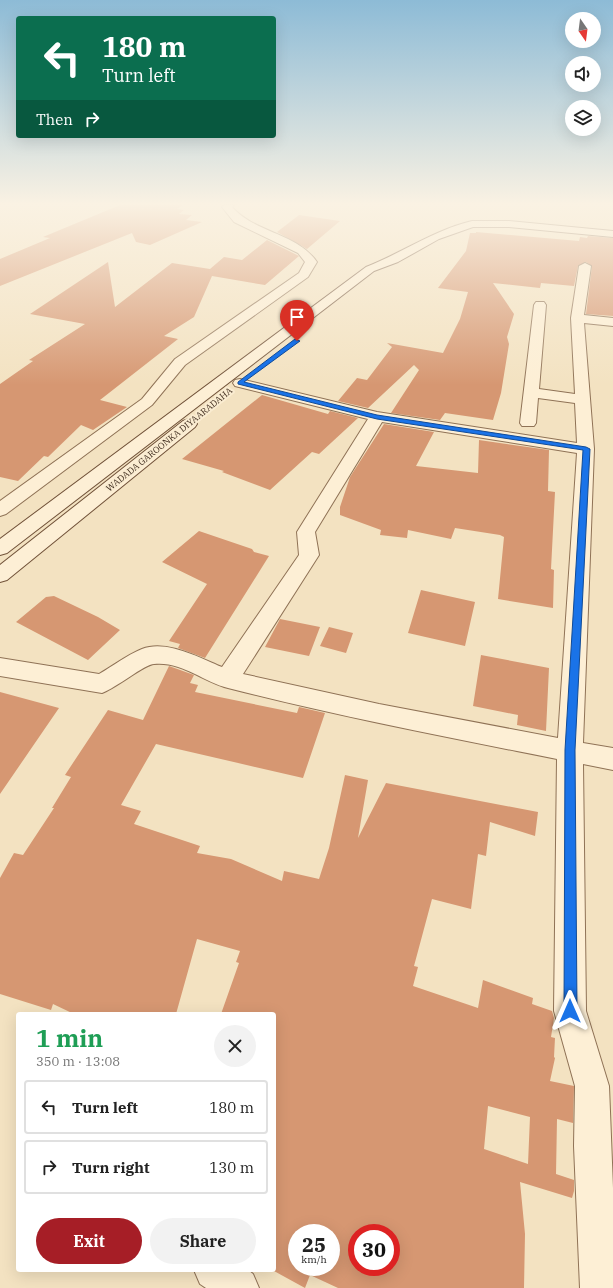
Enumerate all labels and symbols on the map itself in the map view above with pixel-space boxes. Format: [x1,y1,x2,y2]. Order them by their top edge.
north arrow [565,12,601,48]
pin [280,300,314,341]
street label: WADADA GAROONKA DIYAARADAHA [104,384,235,493]
position arrow [549,990,591,1032]
speed limit sign: 30 [348,1224,400,1276]

